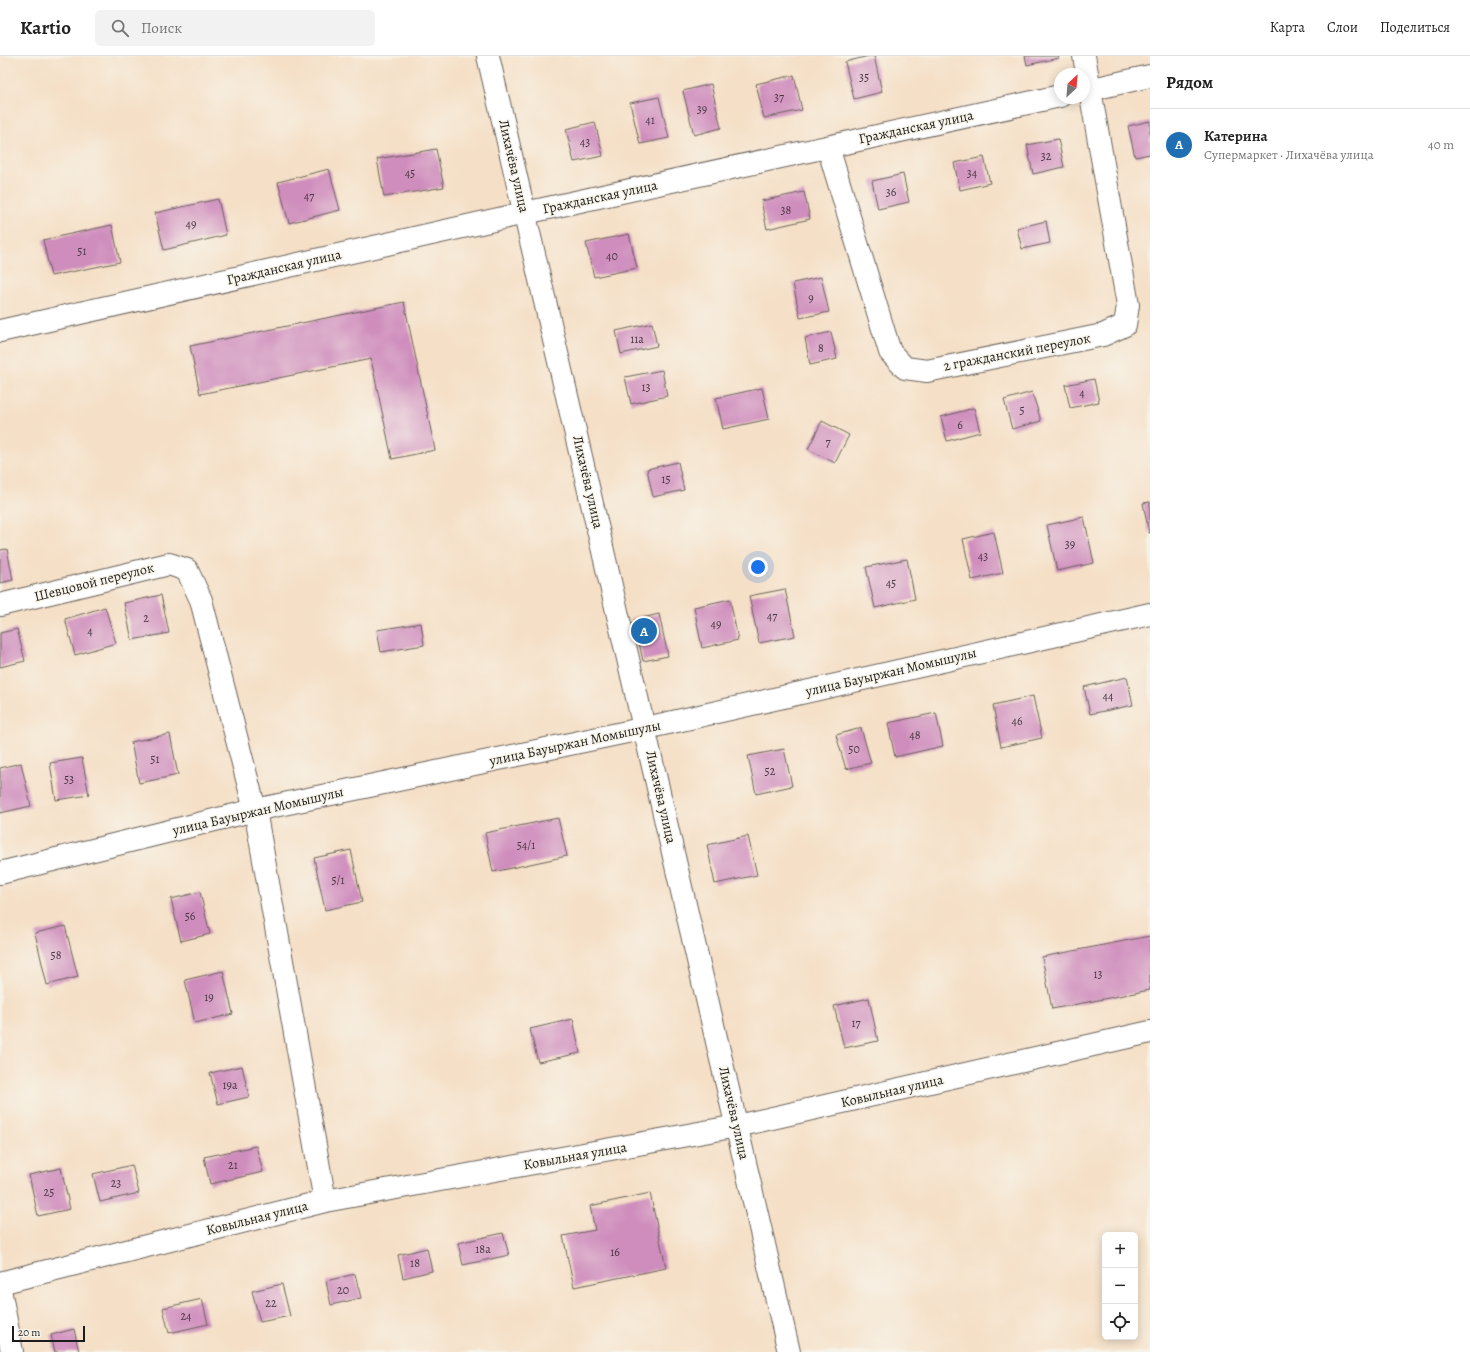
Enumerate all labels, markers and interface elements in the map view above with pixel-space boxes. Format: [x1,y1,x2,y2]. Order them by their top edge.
search box [95,10,375,46]
text: Kartio [20,15,71,41]
icon: search [109,17,131,39]
text: Поиск [141,18,182,38]
text: Карта [1270,18,1305,37]
text: Слои [1327,18,1358,37]
text: Поделиться [1380,18,1450,37]
north arrow [1054,68,1090,104]
house number: 35 [859,69,869,85]
text: Рядом [1166,71,1213,94]
house number: 37 [774,89,785,105]
house number: 39 [697,101,707,117]
street label: Гражданская улица [857,105,976,148]
house number: 41 [645,112,655,128]
street label: Лихачёва улица [494,118,534,215]
text: Катерина [1204,126,1268,146]
house number: 43 [580,134,590,150]
text: A [1175,136,1183,153]
text: 40 m [1428,136,1454,153]
text: Супермаркет · Лихачёва улица [1204,146,1374,163]
house number: 32 [1041,148,1052,164]
house number: 45 [405,165,415,181]
house number: 34 [967,165,978,181]
street label: Гражданская улица [541,175,660,218]
house number: 36 [886,184,897,200]
house number: 47 [304,188,315,204]
house number: 38 [781,202,792,218]
house number: 49 [186,216,196,232]
house number: 51 [77,243,87,259]
street label: Гражданская улица [225,244,344,289]
house number: 40 [606,248,618,264]
house number: 9 [808,290,814,306]
street label: 2 гражданский переулок [942,328,1092,376]
house number: 11а [630,331,644,347]
house number: 8 [818,340,824,356]
house number: 13 [641,379,651,395]
house number: 4 [1079,385,1085,401]
house number: 5 [1019,402,1025,418]
house number: 6 [957,417,963,433]
street label: Лихачёва улица [568,434,608,531]
house number: 7 [825,434,831,450]
house number: 15 [661,471,671,487]
house number: 39 [1065,536,1075,552]
house number: 43 [978,548,988,564]
your location [748,557,768,577]
street label: Шевцовой переулок [32,558,156,606]
house number: 45 [886,575,896,591]
house number: 47 [767,608,778,624]
house number: 2 [143,610,149,626]
pin: A [631,616,657,646]
house number: 49 [711,616,721,632]
house number: 4 [87,623,93,639]
street label: улица Бауыржан Момышулы [803,643,978,701]
house number: 44 [1103,688,1114,704]
house number: 46 [1012,713,1023,729]
street label: улица Бауыржан Момышулы [487,716,663,771]
house number: 48 [909,727,921,743]
house number: 50 [848,741,860,757]
street label: Лихачёва улица [641,749,681,846]
house number: 51 [150,751,160,767]
house number: 52 [765,763,776,779]
house number: 53 [64,771,74,787]
street label: улица Бауыржан Момышулы [170,782,345,840]
house number: 54/1 [517,837,535,853]
house number: 5/1 [331,872,345,888]
house number: 56 [185,908,196,924]
house number: 58 [51,947,62,963]
house number: 13 [1093,966,1103,982]
house number: 19 [204,989,214,1005]
house number: 17 [851,1015,862,1031]
street label: Лихачёва улица [714,1065,754,1162]
street label: Ковыльная улица [839,1070,946,1112]
house number: 19а [222,1077,238,1093]
street label: Ковыльная улица [522,1137,629,1174]
house number: 21 [228,1157,238,1173]
house number: 23 [111,1175,121,1191]
house number: 25 [44,1184,54,1200]
street label: Ковыльная улица [204,1196,311,1240]
map controls [1102,1232,1138,1340]
button: + [1102,1232,1138,1268]
house number: 18а [475,1241,491,1257]
house number: 16 [610,1244,620,1260]
house number: 18 [410,1255,420,1271]
button: − [1102,1268,1138,1304]
house number: 20 [337,1282,349,1298]
house number: 22 [265,1295,277,1311]
button: locate [1102,1304,1138,1340]
house number: 24 [180,1308,192,1324]
scale bar [12,1324,85,1343]
text: 20 m [18,1325,40,1340]

